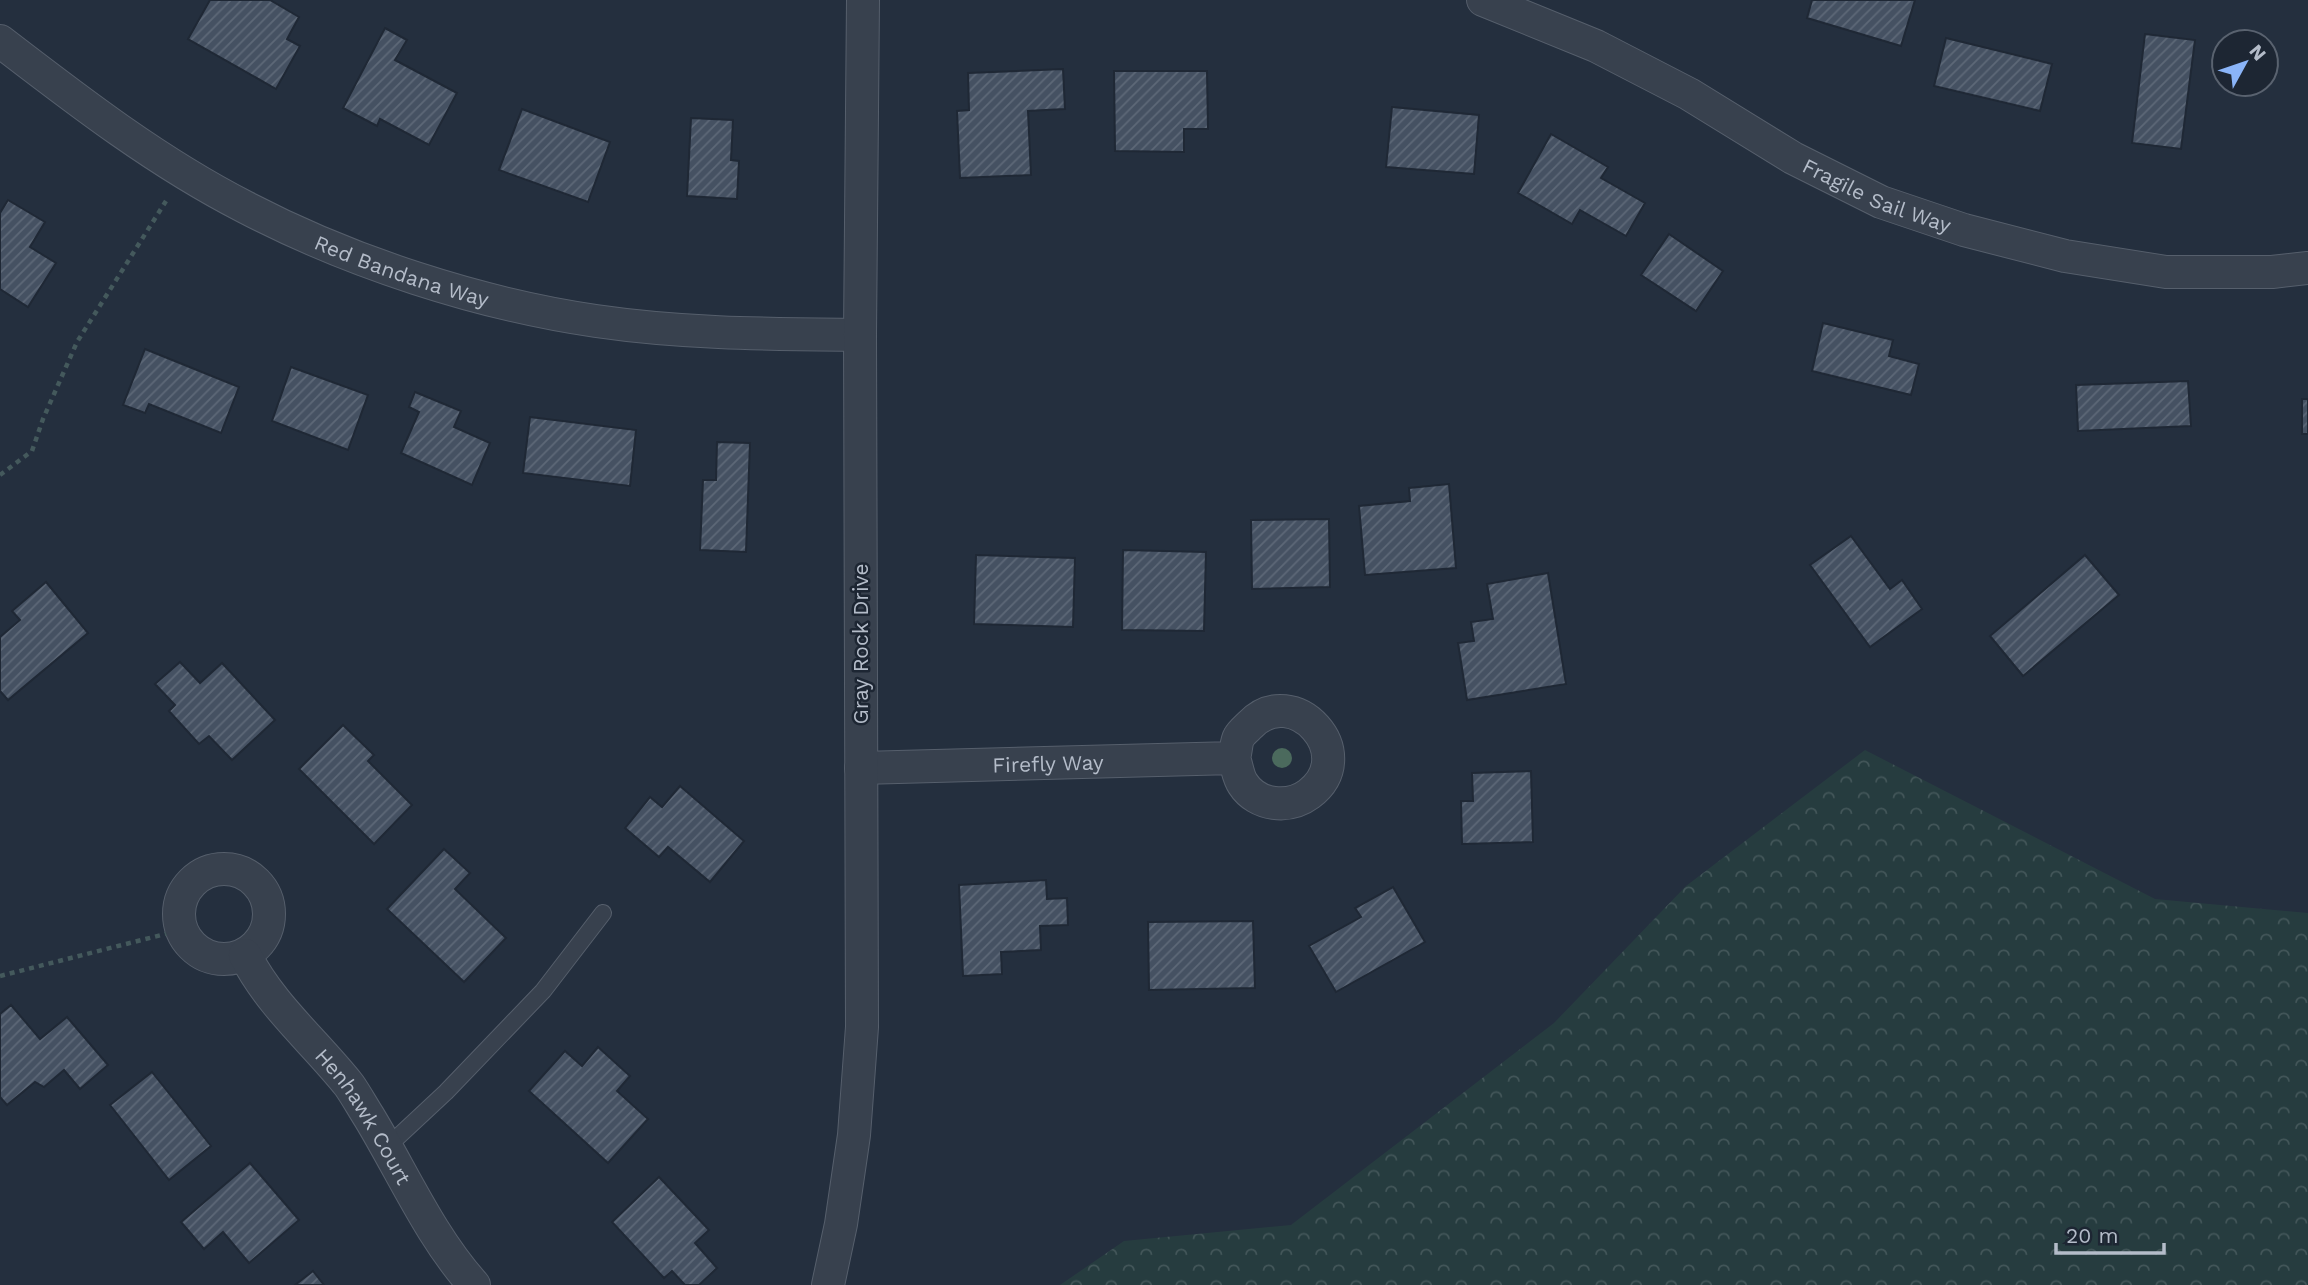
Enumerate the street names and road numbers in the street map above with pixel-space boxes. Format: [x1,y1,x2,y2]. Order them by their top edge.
street label: Fragile Sail Way [1799,152,1955,237]
street label: Red Bandana Way [311,229,492,311]
street label: Gray Rock Drive [848,563,873,725]
street label: Firefly Way [992,749,1104,777]
street label: Henhawk Court [310,1043,417,1189]

